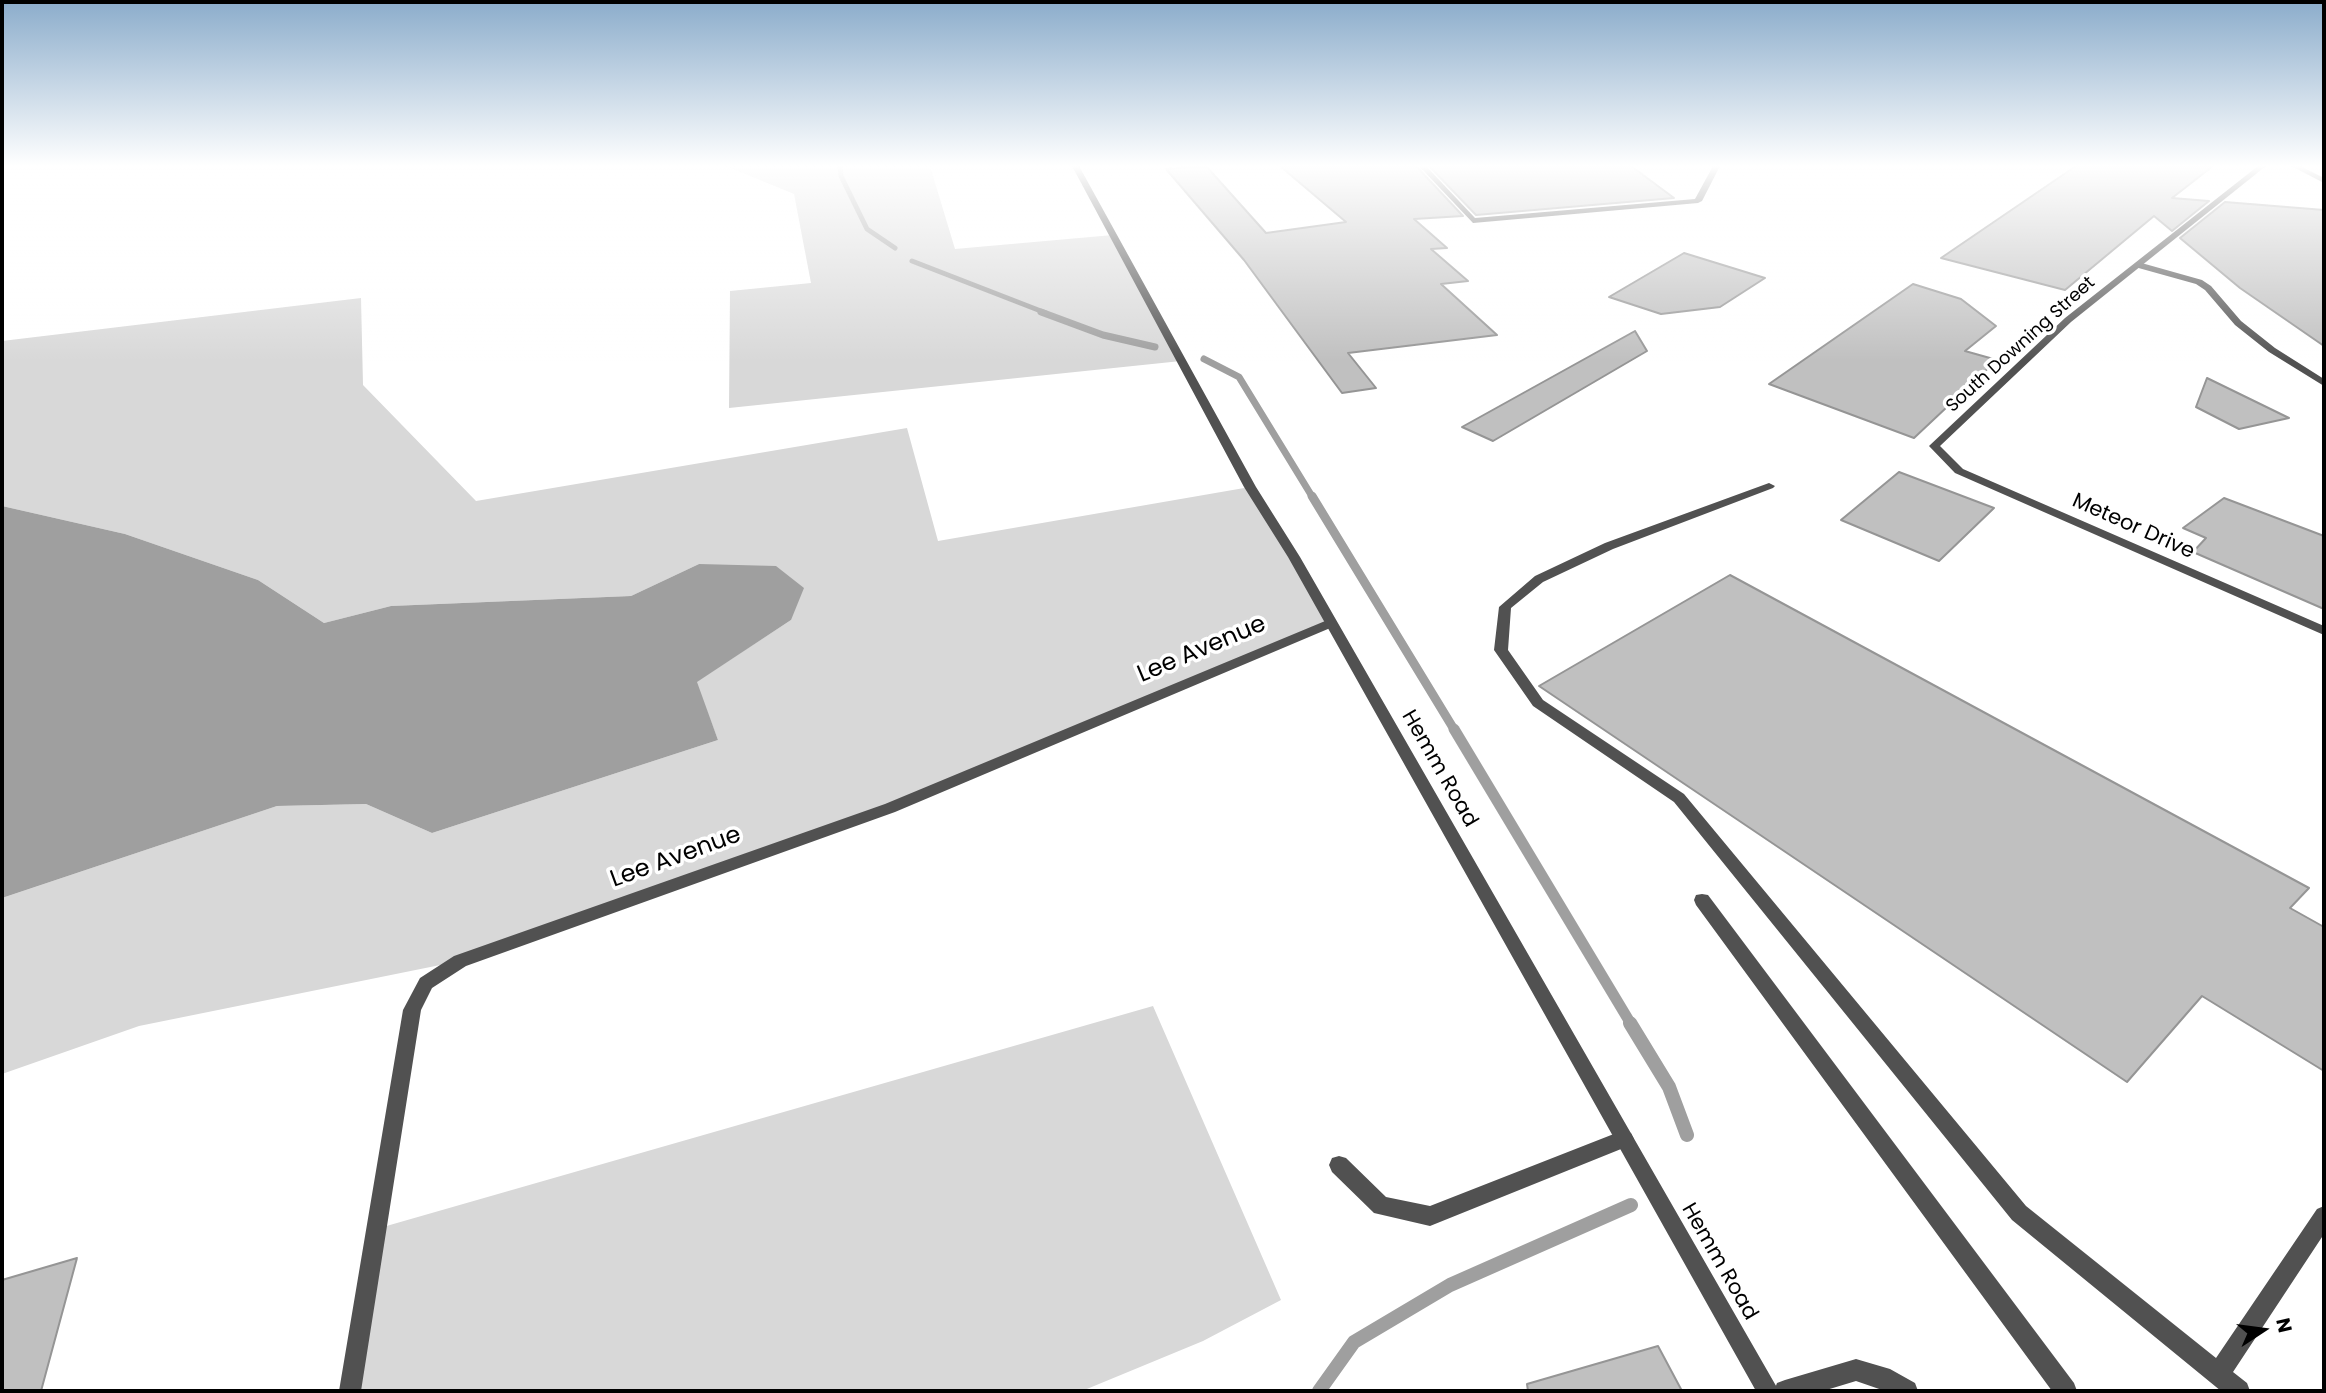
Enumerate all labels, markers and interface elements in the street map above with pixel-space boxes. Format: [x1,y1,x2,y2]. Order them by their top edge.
street label: South Downing Street [1942,273,2100,417]
street label: Meteor Drive [2068,489,2198,565]
street label: Lee Avenue [1133,610,1271,690]
street label: Hemm Road [1395,706,1483,832]
street label: Lee Avenue [607,821,745,895]
street label: Hemm Road [1675,1199,1763,1325]
north arrow [2228,1295,2298,1365]
text: N [2269,1315,2299,1335]

